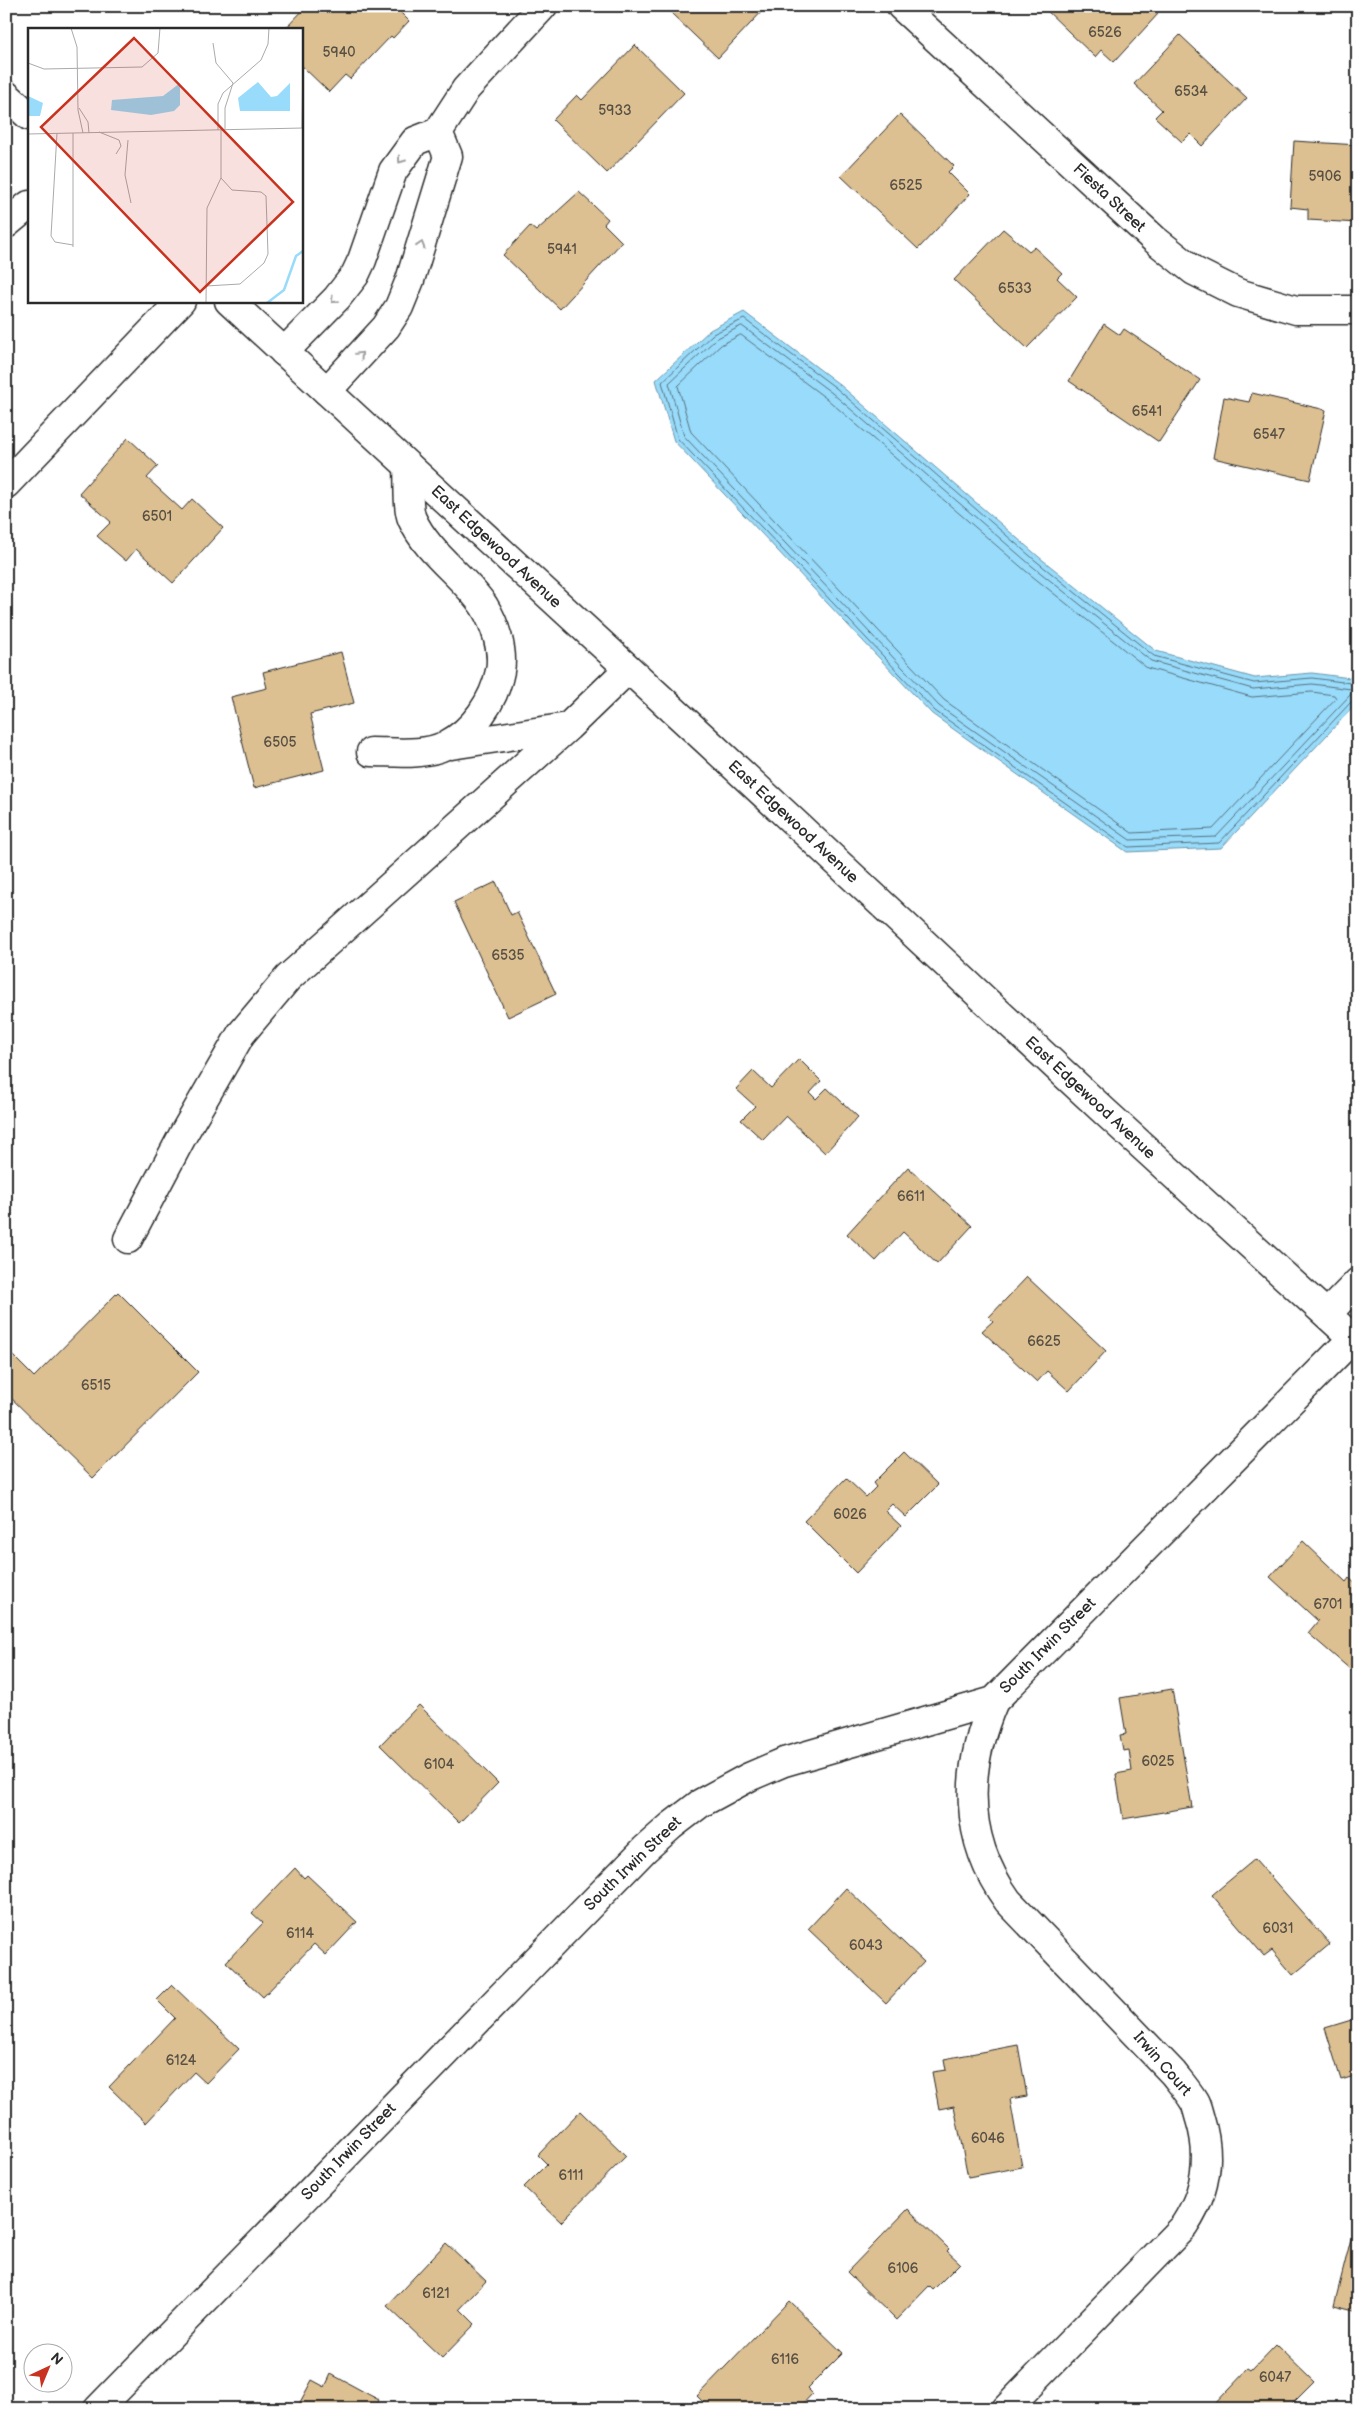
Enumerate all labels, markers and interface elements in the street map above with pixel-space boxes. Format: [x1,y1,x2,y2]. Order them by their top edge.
house number: 6526 [1088,24,1122,41]
inset map [28,28,302,302]
house number: 5940 [323,44,355,61]
house number: 6534 [1174,83,1208,100]
house number: 5933 [598,102,632,119]
one-way arrow [398,154,406,163]
street label: Fiesta Street [1069,160,1149,236]
house number: 5906 [1309,168,1342,185]
house number: 6525 [890,177,922,194]
one-way arrow [415,241,425,249]
house number: 5941 [547,241,577,258]
house number: 6533 [998,280,1032,297]
one-way arrow [331,295,340,304]
one-way arrow [354,352,363,361]
house number: 6541 [1132,403,1162,420]
house number: 6547 [1253,426,1285,443]
street label: East Edgewood Avenue [427,482,565,613]
house number: 6501 [142,508,172,525]
house number: 6505 [264,734,296,751]
street label: East Edgewood Avenue [724,757,862,888]
house number: 6535 [491,947,525,964]
street label: East Edgewood Avenue [1021,1033,1159,1164]
house number: 6611 [897,1188,925,1205]
house number: 6625 [1027,1333,1061,1350]
house number: 6515 [81,1377,111,1394]
house number: 6026 [833,1506,867,1523]
street label: South Irwin Street [996,1594,1100,1698]
house number: 6701 [1313,1596,1343,1613]
house number: 6025 [1141,1753,1175,1770]
house number: 6104 [424,1756,455,1773]
street label: South Irwin Street [580,1813,686,1915]
house number: 6031 [1263,1920,1293,1937]
house number: 6114 [286,1925,314,1942]
house number: 6043 [849,1937,883,1954]
street label: Irwin Court [1129,2028,1195,2100]
house number: 6124 [166,2052,197,2069]
street label: South Irwin Street [298,2099,400,2205]
house number: 6046 [971,2130,1005,2147]
house number: 6111 [559,2167,583,2184]
house number: 6106 [888,2260,919,2277]
house number: 6121 [422,2285,450,2302]
north arrow [22,2342,72,2392]
text: N [47,2349,66,2369]
house number: 6116 [771,2351,799,2368]
house number: 6047 [1259,2369,1291,2386]

